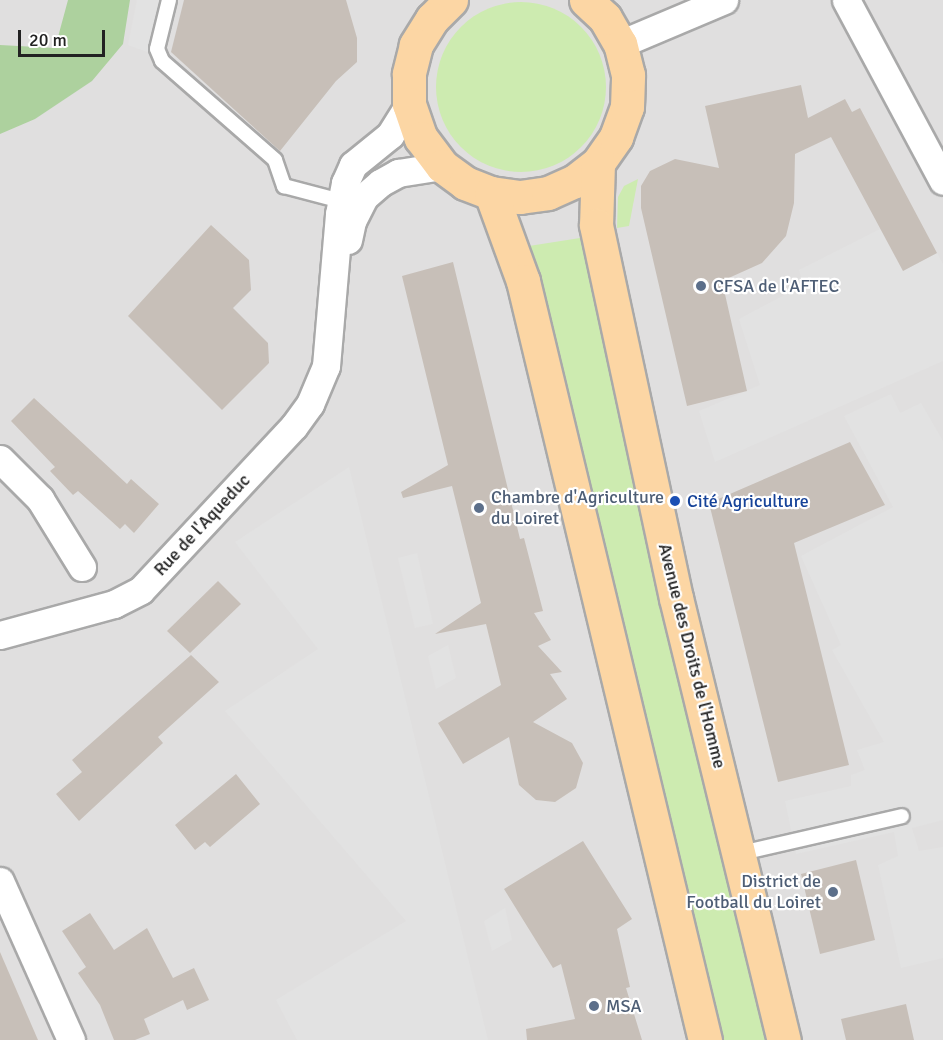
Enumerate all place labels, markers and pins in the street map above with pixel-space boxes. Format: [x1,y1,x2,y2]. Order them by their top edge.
place label: CFSA de l'AFTEC [713,275,839,297]
marker: CFSA de l'AFTEC [694,279,708,293]
place label: Chambre d'Agriculture du Loiret [491,487,664,530]
place label: Cité Agriculture [687,490,809,512]
marker: Cité Agriculture [668,494,682,508]
marker: Chambre d'Agriculture du Loiret [472,501,486,515]
place label: District de Football du Loiret [686,871,821,914]
marker: District de Football du Loiret [826,885,840,899]
place label: MSA [606,995,642,1017]
marker: MSA [587,999,601,1013]

